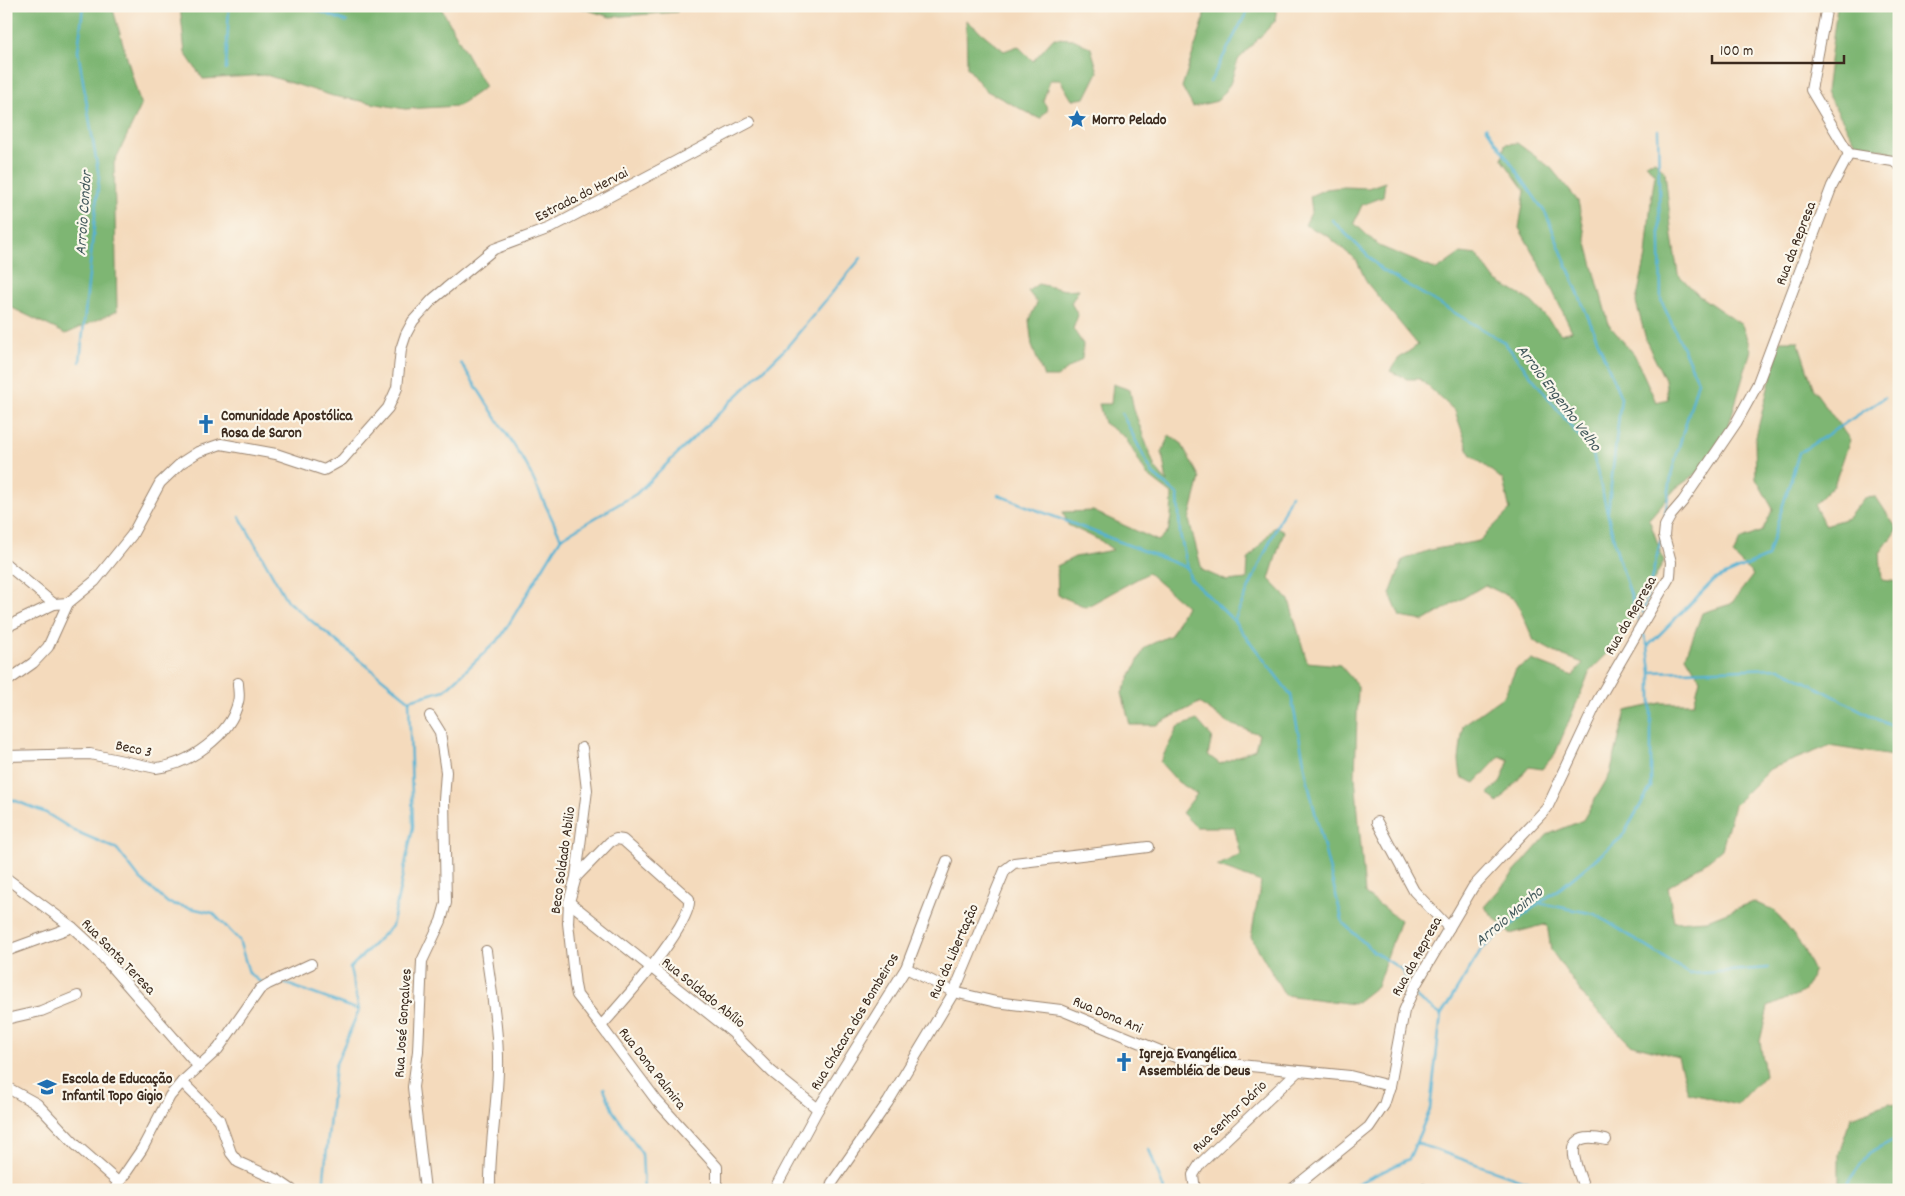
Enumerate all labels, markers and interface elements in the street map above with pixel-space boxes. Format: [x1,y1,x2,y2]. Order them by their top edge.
scale bar [1712,32,1845,64]
text: 100 m [1720,41,1753,63]
place icon: Morro Pelado [1066,108,1088,130]
place label: Morro Pelado [1092,110,1167,132]
street label: Estrada do Hervai [532,163,632,229]
water label: Arroio Condor [70,168,99,256]
street label: Rua da Represa [1771,198,1823,289]
water label: Arroio Engenho Velho [1510,340,1606,457]
place label: Comunidade Apostólica Rosa de Saron [221,406,353,445]
church icon: Comunidade Apostólica Rosa de Saron [195,413,217,435]
street label: Rua da Represa [1600,572,1664,660]
street label: Beco 3 [113,735,154,765]
street label: Beco Soldado Abilio [546,805,582,915]
water label: Arroio Moinho [1471,881,1549,952]
street label: Rua da Libertação [924,900,986,1003]
street label: Rua da Represa [1387,912,1449,1001]
street label: Rua Santa Teresa [75,914,161,1001]
street label: Rua Chácara dos Bombeiros [806,949,906,1095]
street label: Rua Soldado Abílio [656,953,750,1035]
street label: Rua José Gonçalves [389,968,419,1079]
street label: Rua Dona Ani [1069,991,1146,1041]
street label: Rua Dona Palmira [612,1023,691,1116]
place label: Igreja Evangélica Assembléia de Deus [1139,1044,1251,1083]
church icon: Igreja Evangélica Assembléia de Deus [1113,1051,1135,1073]
place label: Escola de Educação Infantil Topo Gigio [62,1069,173,1108]
school or university icon: Escola de Educação Infantil Topo Gigio [36,1076,58,1098]
street label: Rua Senhor Dário [1188,1076,1273,1159]

